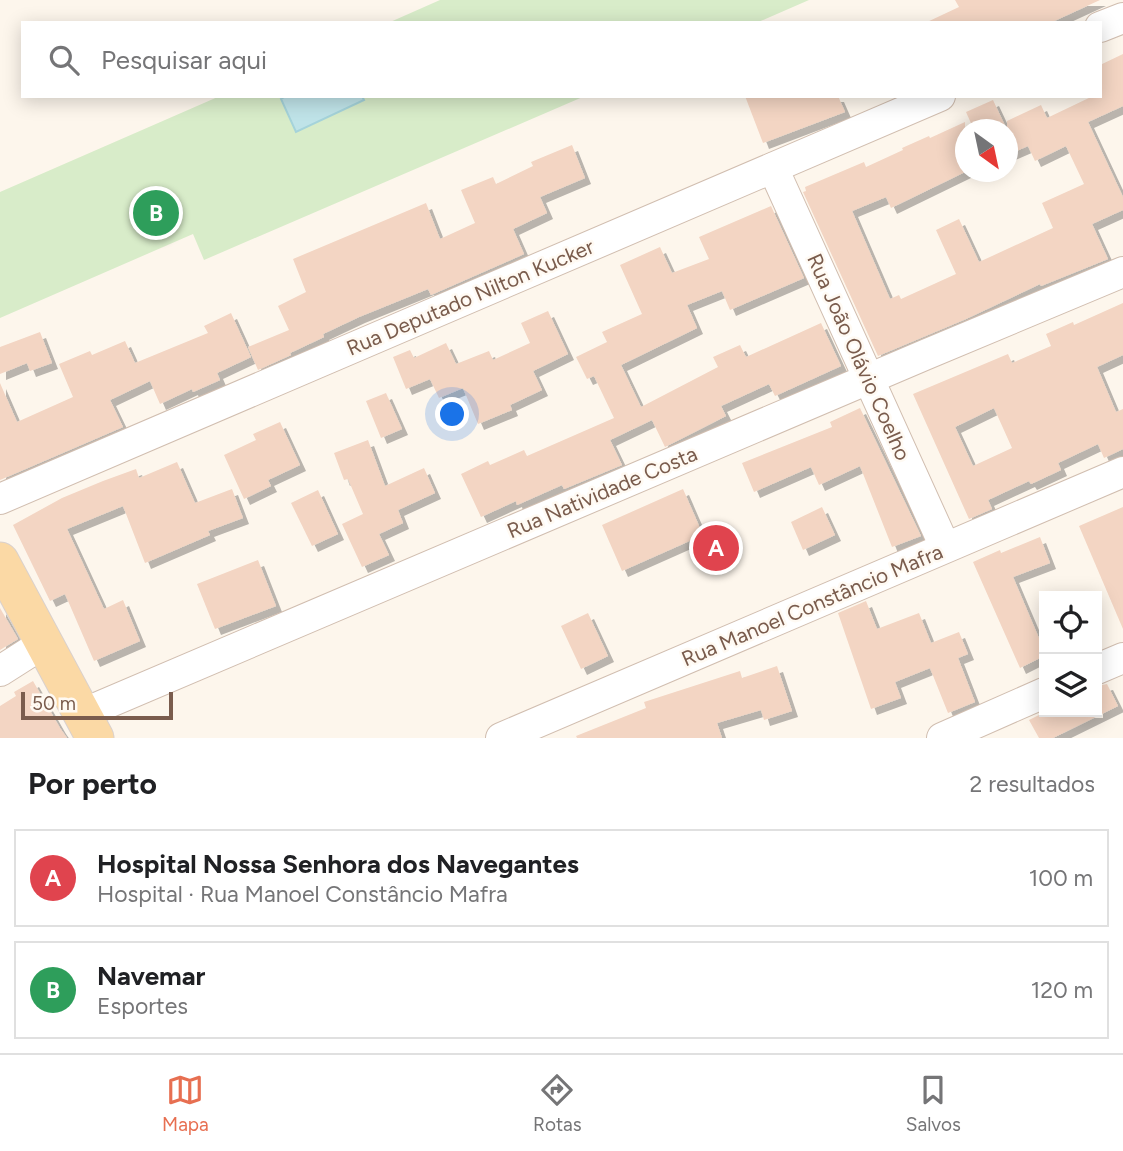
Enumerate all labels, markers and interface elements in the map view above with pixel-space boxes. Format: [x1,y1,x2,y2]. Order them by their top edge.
search box [21,21,1102,98]
icon: search [45,41,83,79]
text: Pesquisar aqui [101,44,267,76]
north arrow [955,119,1018,182]
pin: B [133,187,179,239]
street label: Rua Deputado Nilton Kucker [343,233,597,361]
street label: Rua João Olávio Coelho [802,250,916,464]
your location [435,397,469,431]
street label: Rua Natividade Costa [503,441,701,543]
pin: A [693,522,739,574]
street label: Rua Manoel Constâncio Mafra [678,539,946,671]
map controls [1039,591,1102,717]
button: locate [1039,591,1102,654]
button: layers [1039,654,1102,717]
scale bar [21,689,173,721]
text: 50 m [32,692,76,715]
text: Por perto [28,765,157,802]
text: 2 resultados [970,770,1095,798]
text: Hospital Nossa Senhora dos Navegantes [97,848,579,880]
text: A [45,864,61,892]
text: 100 m [1029,864,1093,892]
text: Hospital · Rua Manoel Constâncio Mafra [97,880,508,908]
text: Navemar [97,960,205,992]
text: B [46,976,60,1004]
text: 120 m [1031,976,1093,1004]
text: Esportes [97,992,188,1020]
tab: Mapa [162,1071,209,1136]
tab: Rotas [533,1071,582,1136]
tab: Salvos [906,1071,961,1136]

